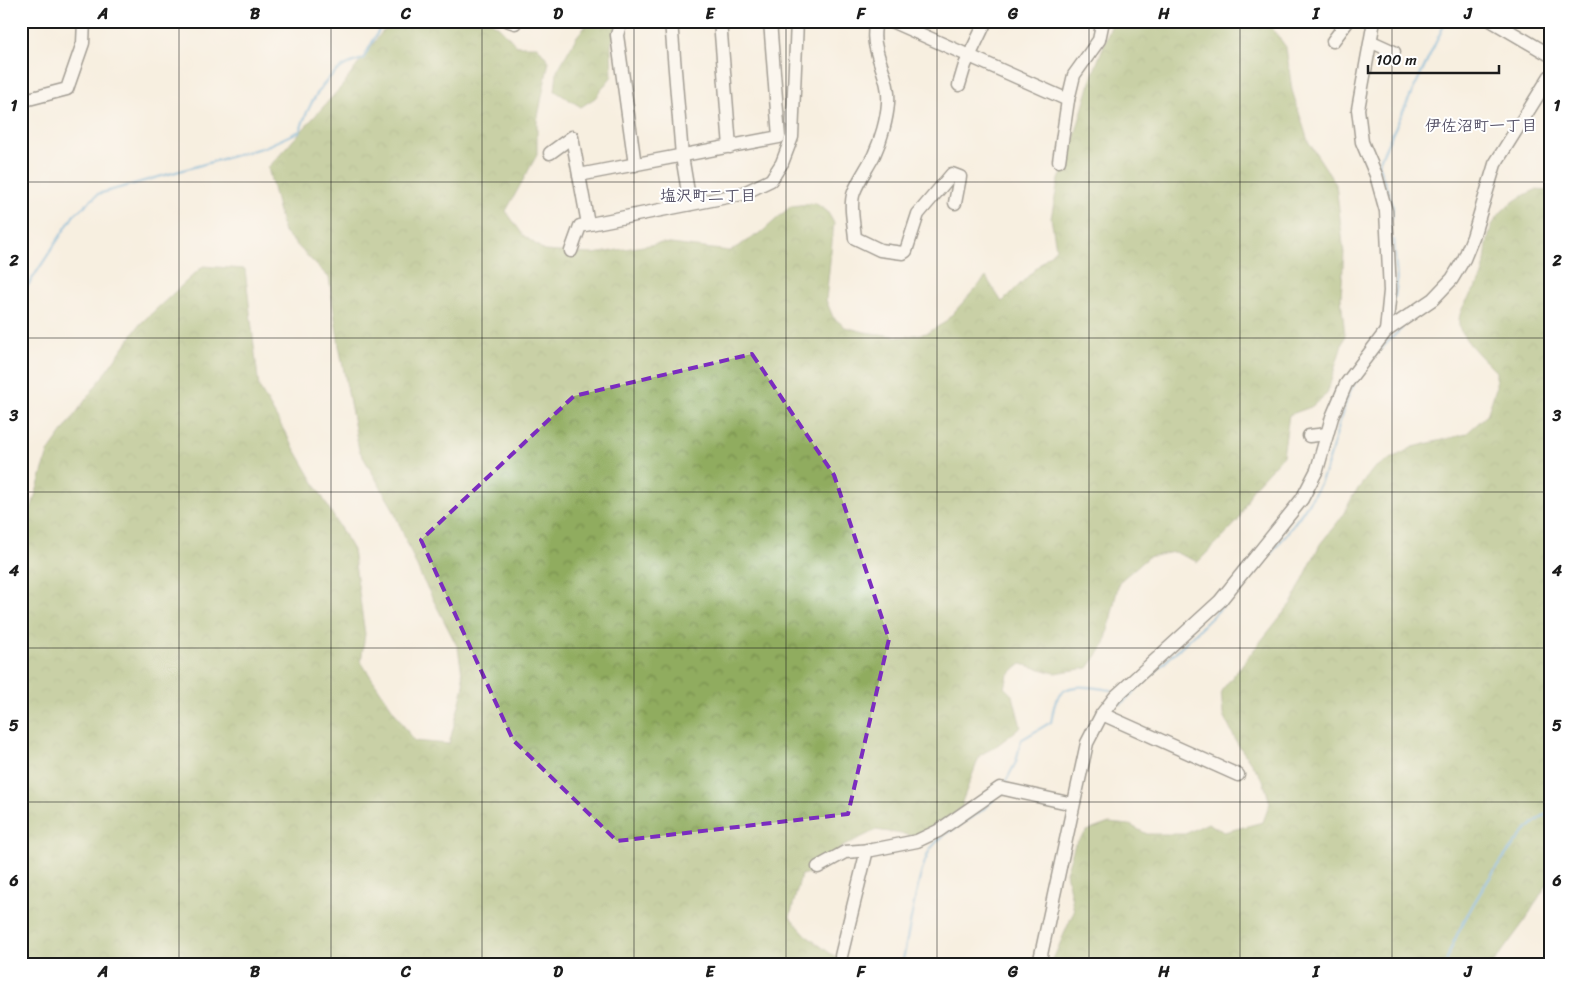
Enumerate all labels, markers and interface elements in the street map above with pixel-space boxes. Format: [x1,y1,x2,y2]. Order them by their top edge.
text: A [97,0,108,28]
text: B [250,0,261,28]
text: C [400,0,412,28]
text: D [553,0,563,28]
text: E [706,0,716,28]
text: F [856,0,867,28]
text: G [1007,0,1019,28]
text: H [1157,0,1170,28]
text: I [1312,0,1321,28]
text: J [1463,0,1473,28]
scale bar [1368,42,1500,74]
text: 100 m [1376,47,1417,73]
text: 1 [11,91,18,120]
text: 1 [1554,91,1561,120]
district label: 伊佐沼町一丁目 [1425,111,1537,140]
district label: 塩沢町二丁目 [660,181,756,210]
text: 2 [8,246,19,275]
text: 2 [1551,246,1562,275]
text: 3 [9,401,19,430]
text: 3 [1552,401,1562,430]
text: 4 [8,556,19,585]
text: 4 [1551,556,1562,585]
text: 5 [9,711,19,740]
text: 5 [1552,711,1562,740]
text: 6 [8,866,19,895]
text: 6 [1551,866,1562,895]
text: A [97,957,108,985]
text: B [250,957,261,985]
text: C [400,957,412,985]
text: D [553,957,563,985]
text: E [706,957,716,985]
text: F [856,957,867,985]
text: G [1007,957,1019,985]
text: H [1157,957,1170,985]
text: I [1312,957,1321,985]
text: J [1463,957,1473,985]

